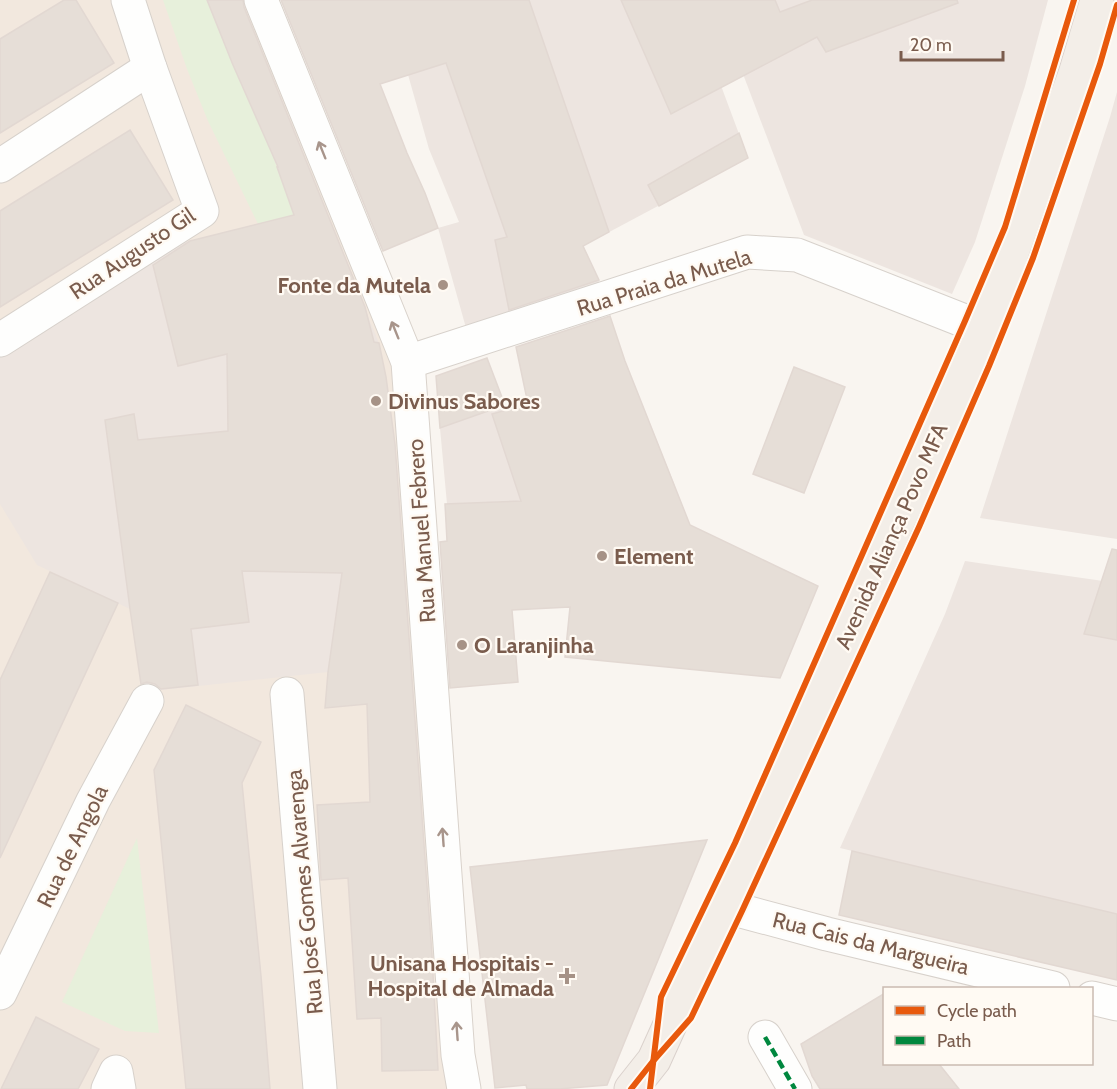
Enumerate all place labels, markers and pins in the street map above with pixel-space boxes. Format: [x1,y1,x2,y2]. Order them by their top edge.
place label: Fonte da Mutela [278,272,431,299]
marker: Fonte da Mutela [436,278,450,292]
place label: Divinus Sabores [388,388,540,415]
marker: Divinus Sabores [369,394,383,408]
place label: Element [614,543,694,570]
marker: Element [595,549,609,563]
place label: O Laranjinha [474,632,594,659]
marker: O Laranjinha [455,638,469,652]
place label: Unisana Hospitais - Hospital de Almada [368,950,554,1002]
marker: Unisana Hospitais - Hospital de Almada [558,967,576,985]

